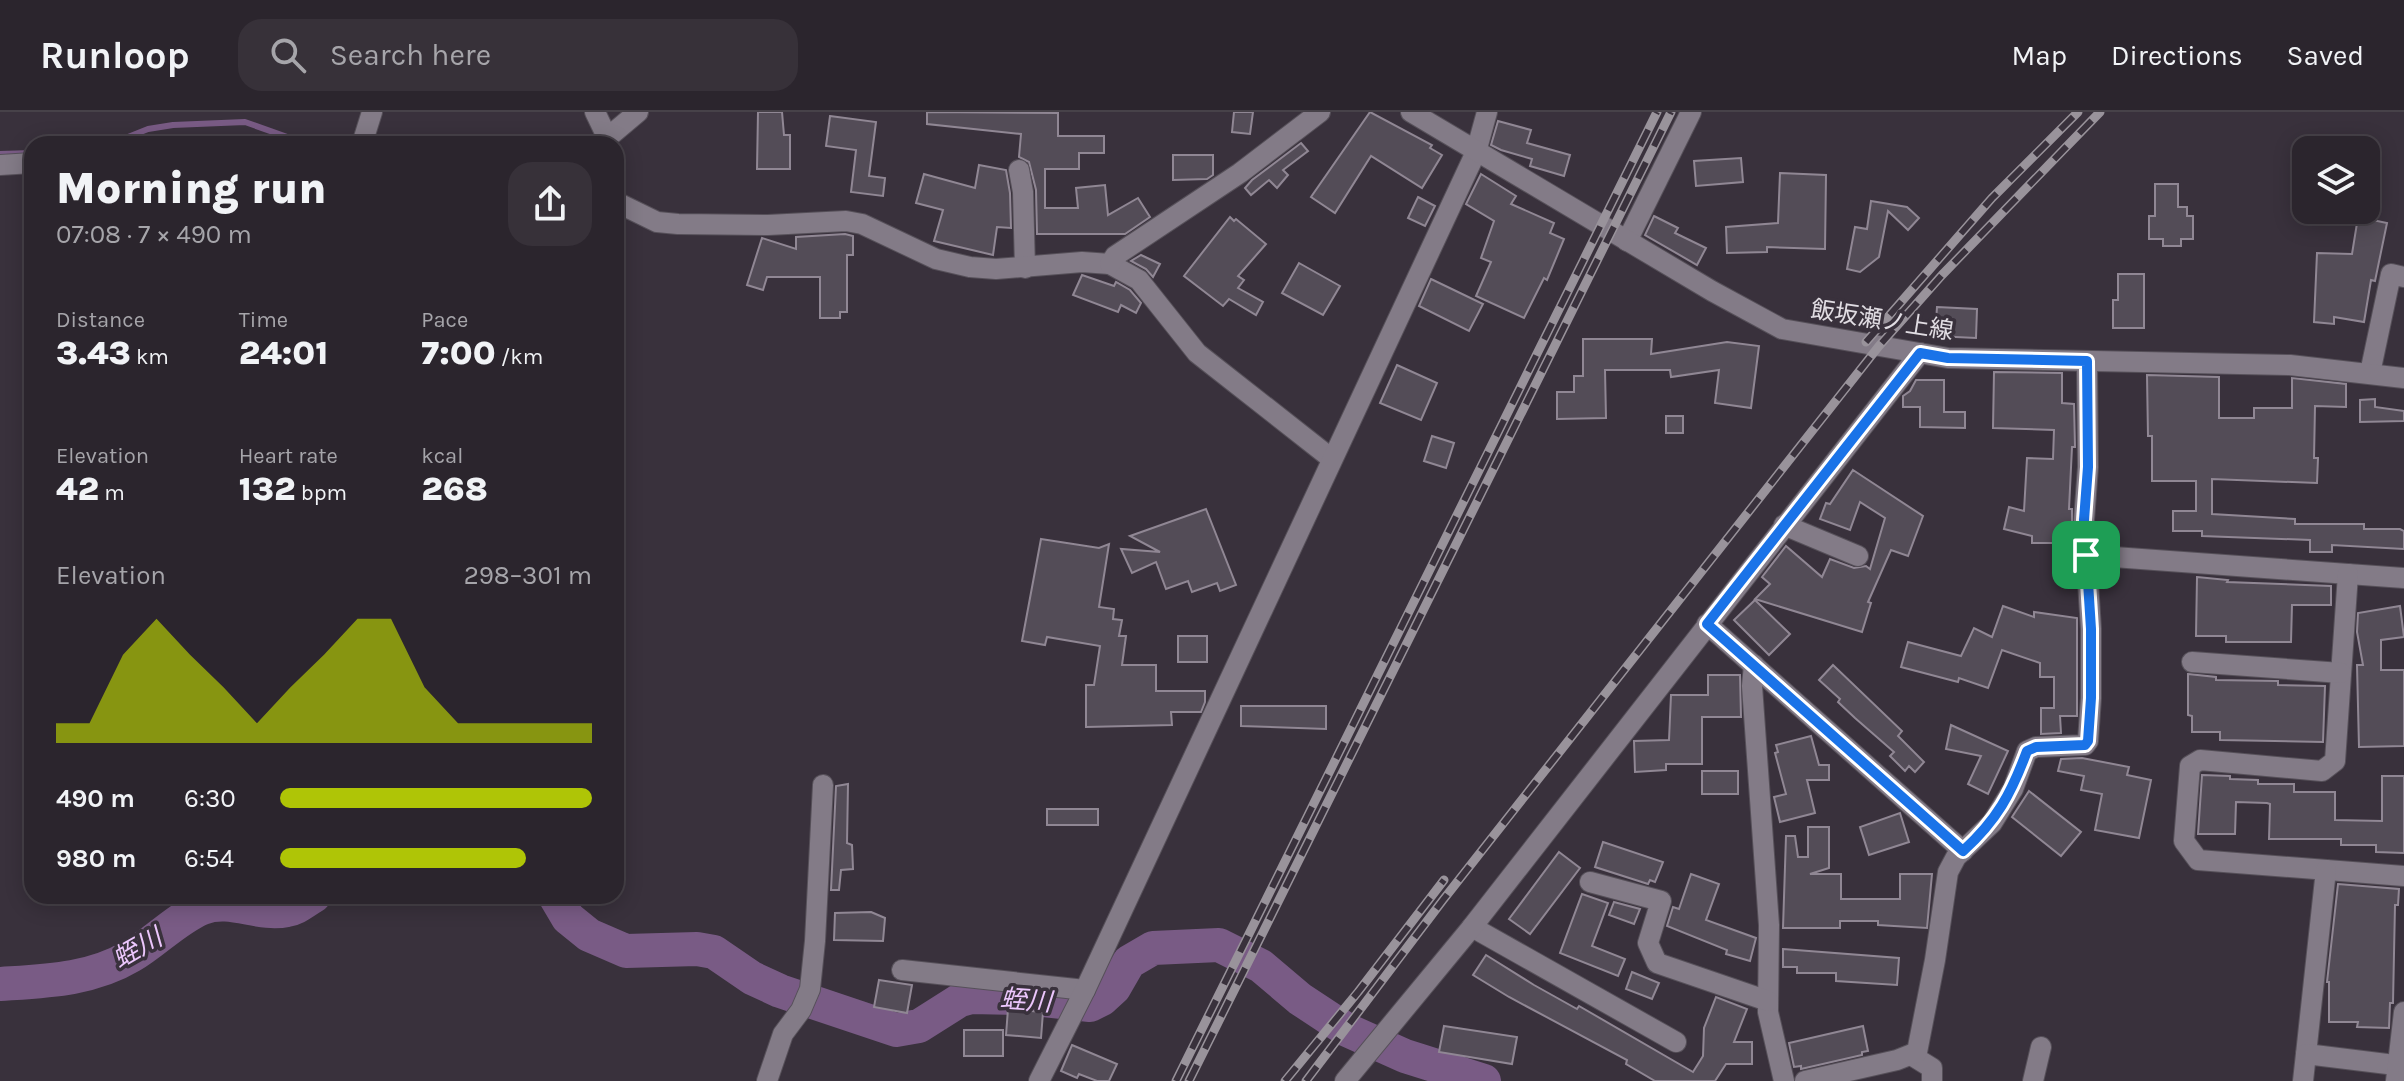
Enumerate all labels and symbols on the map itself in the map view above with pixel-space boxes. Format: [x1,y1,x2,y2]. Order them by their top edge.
street label: 飯坂瀬ノ上線 [1809,295,1955,345]
pin [2052,521,2120,589]
water label: 蛭川 [107,921,170,975]
water label: 蛭川 [999,983,1056,1018]

